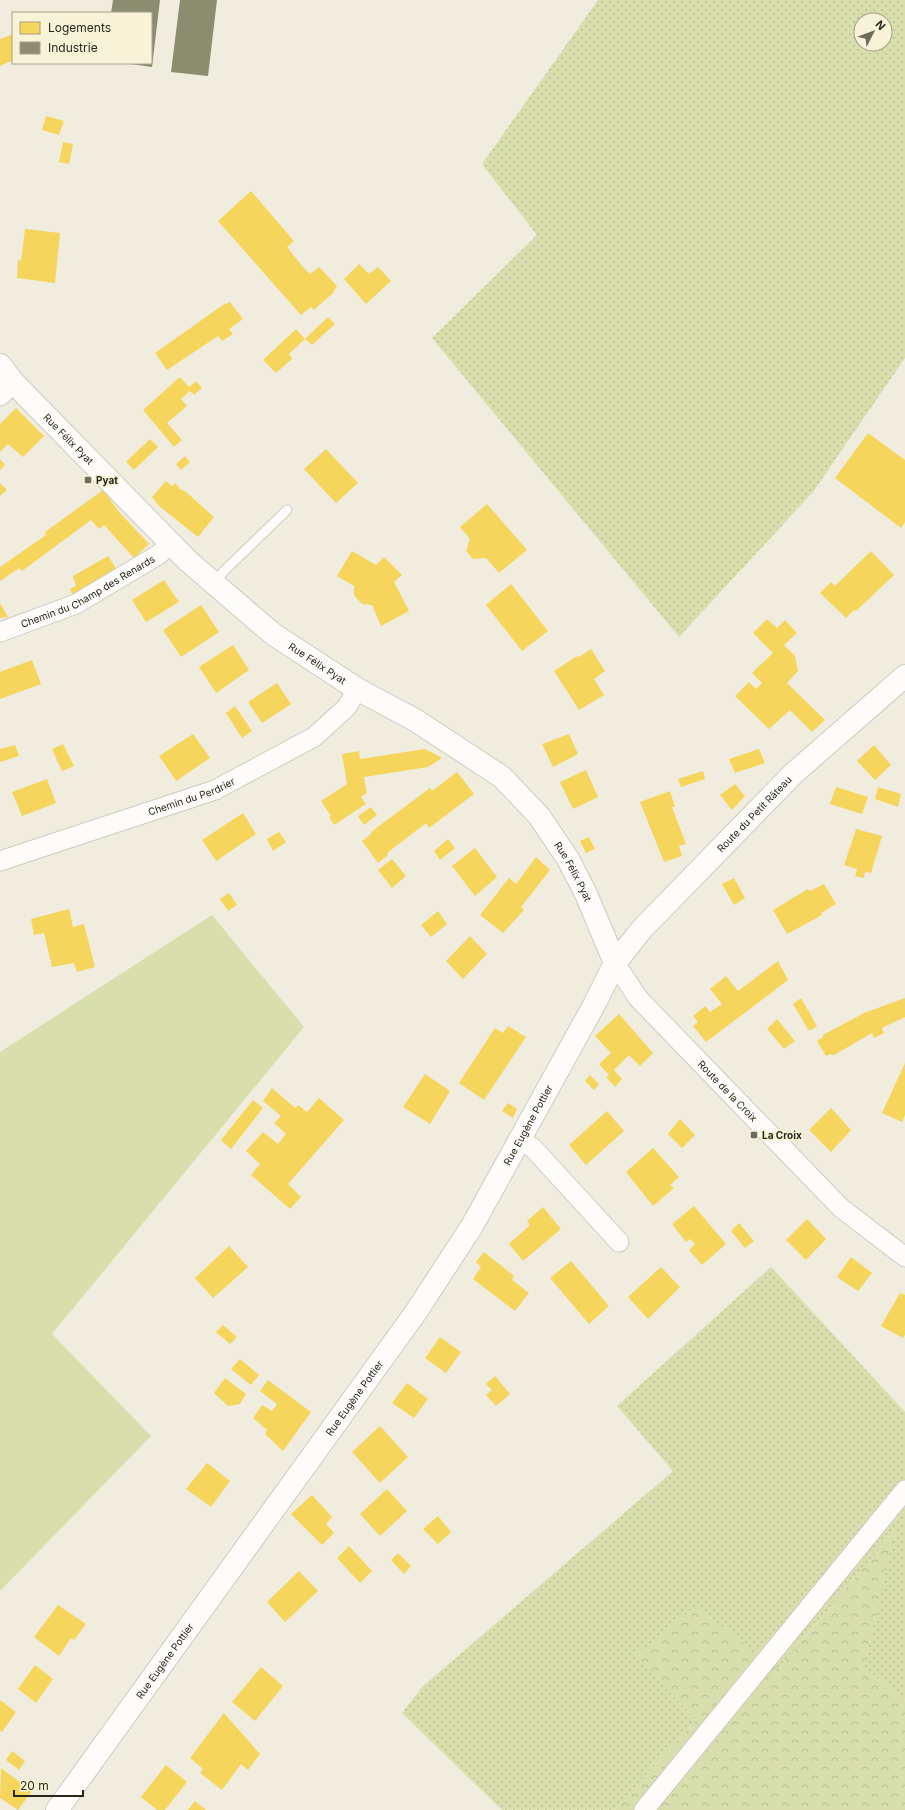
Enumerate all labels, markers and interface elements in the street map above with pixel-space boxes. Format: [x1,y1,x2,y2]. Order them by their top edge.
legend [12,12,152,64]
north arrow [853,12,893,52]
text: N [872,18,888,33]
text: Logements [48,20,111,35]
text: Industrie [48,40,98,55]
street label: Rue Félix Pyat [41,411,97,467]
place label: Pyat [96,474,118,487]
marker: Pyat [83,475,93,485]
street label: Chemin du Champ des Renards [19,552,157,630]
street label: Rue Félix Pyat [286,640,349,687]
street label: Route du Petit Râteau [714,773,794,855]
street label: Chemin du Perdrier [146,774,237,818]
street label: Rue Félix Pyat [552,839,595,904]
street label: Route de la Croix [695,1058,760,1124]
street label: Rue Eugène Pottier [501,1082,555,1167]
place label: La Croix [762,1129,802,1141]
marker: La Croix [749,1130,759,1140]
street label: Rue Eugène Pottier [323,1358,385,1438]
street label: Rue Eugène Pottier [133,1620,196,1701]
scale bar [14,1772,83,1798]
text: 20 m [20,1778,49,1793]

